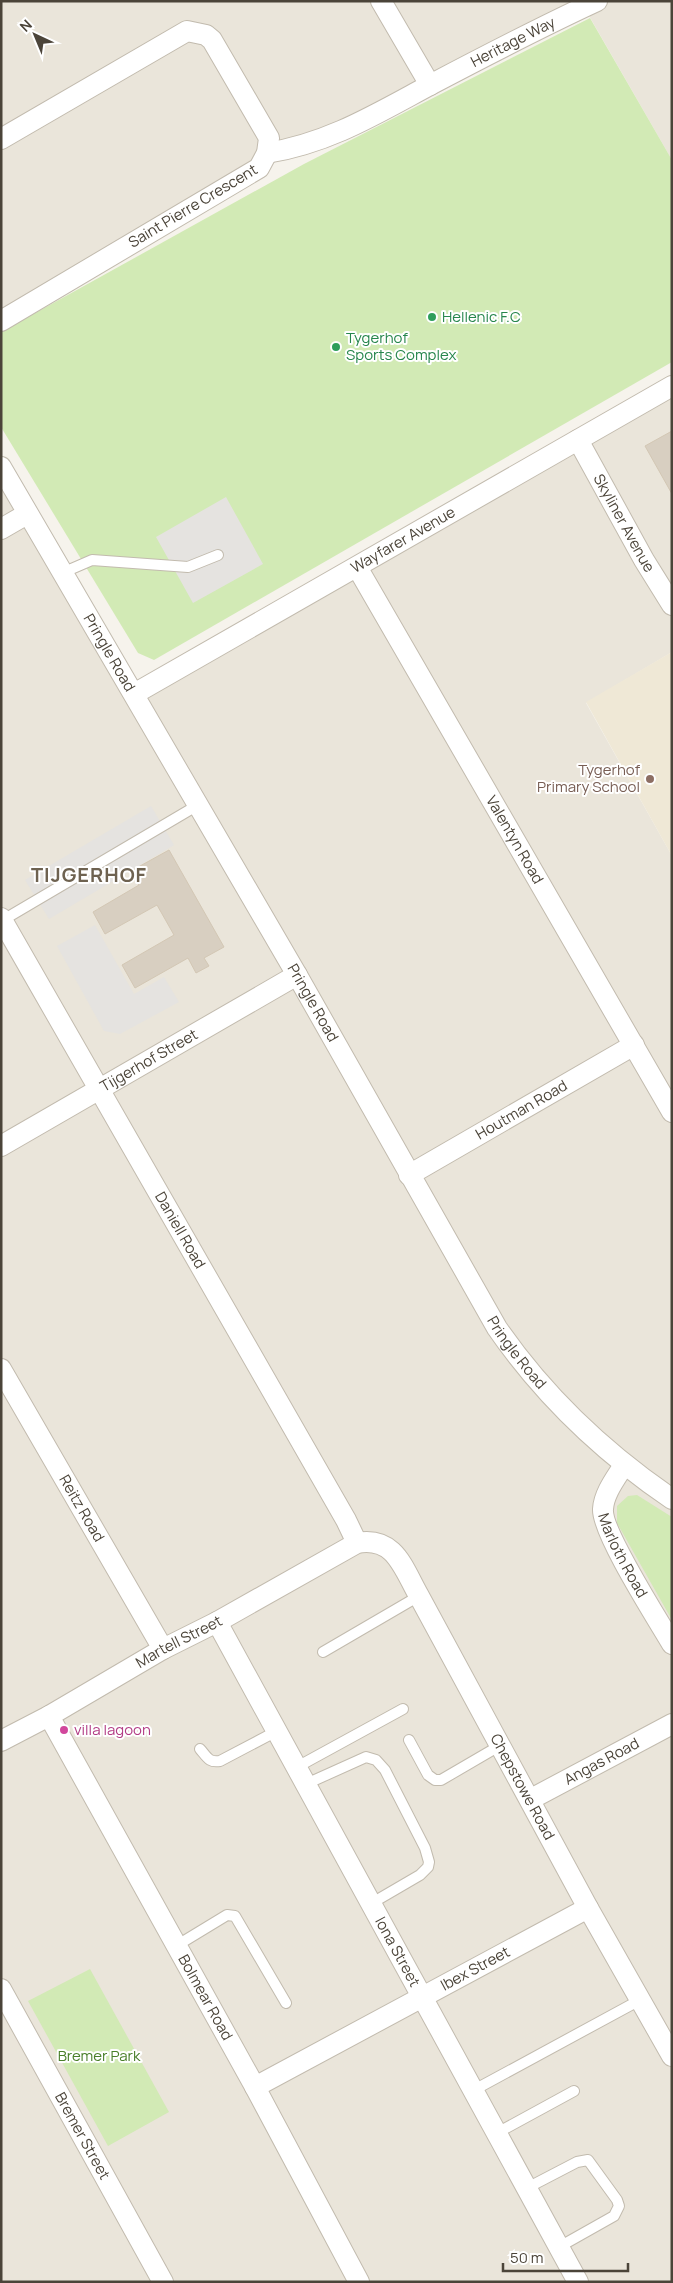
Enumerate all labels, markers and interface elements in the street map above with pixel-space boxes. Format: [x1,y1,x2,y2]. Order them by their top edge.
north arrow [10,10,60,60]
street label: Heritage Way [467,11,559,72]
text: N [15,15,36,36]
street label: Saint Pierre Crescent [124,159,261,252]
place label: Hellenic F.C [442,306,521,327]
marker: Hellenic F.C [426,311,438,323]
place label: Tygerhof Sports Complex [346,327,456,365]
marker: Tygerhof Sports Complex [330,341,342,353]
street label: Skyliner Avenue [589,470,660,576]
street label: Wayfarer Avenue [347,501,459,578]
street label: Pringle Road [79,610,141,695]
place label: Tygerhof Primary School [537,759,641,797]
marker: Tygerhof Primary School [644,773,656,785]
street label: Valentyn Road [481,791,549,888]
district label: TIJGERHOF [31,861,147,888]
street label: Pringle Road [283,960,344,1046]
street label: Tijgerhof Street [96,1024,202,1097]
street label: Houtman Road [472,1075,571,1144]
street label: Daniell Road [150,1188,211,1272]
street label: Pringle Road [482,1312,551,1393]
street label: Reitz Road [54,1471,110,1546]
street label: Marloth Road [593,1511,653,1601]
street label: Martell Street [132,1610,226,1673]
place label: villa lagoon [74,1719,151,1740]
marker: villa lagoon [58,1724,70,1736]
street label: Chepstowe Road [486,1730,560,1843]
street label: Angas Road [560,1732,643,1790]
street label: Iona Street [370,1913,426,1990]
street label: Ibex Street [437,1941,513,1995]
street label: Bolmear Road [173,1951,238,2044]
park label: Bremer Park [58,2045,141,2066]
street label: Bremer Street [50,2088,115,2183]
scale bar [503,2240,628,2272]
text: 50 m [510,2247,544,2268]

